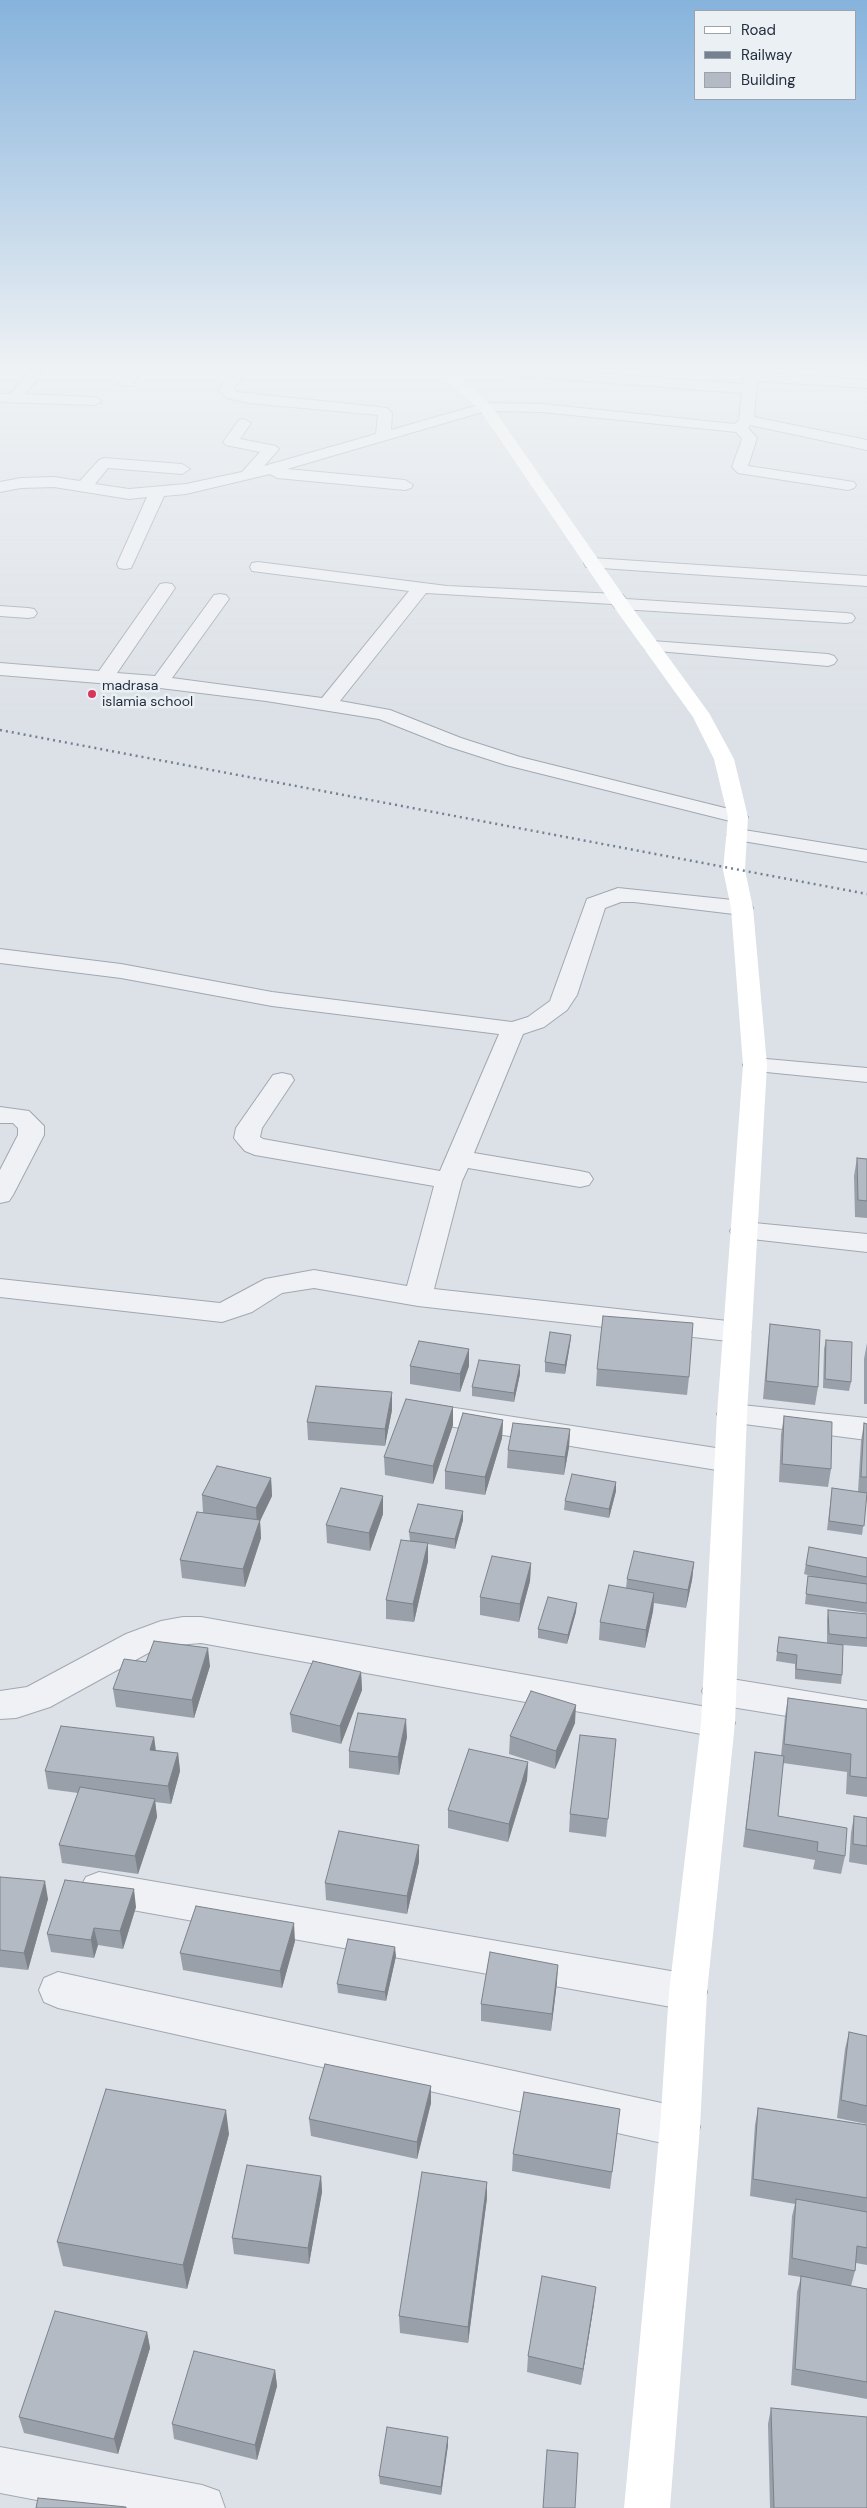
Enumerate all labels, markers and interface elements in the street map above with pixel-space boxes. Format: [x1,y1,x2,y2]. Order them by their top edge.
legend [694,10,857,100]
text: Road [741,20,776,40]
text: Railway [741,45,792,65]
text: Building [741,70,796,90]
place label: madrasa islamia school [102,678,193,710]
marker: madrasa islamia school [86,688,98,700]

